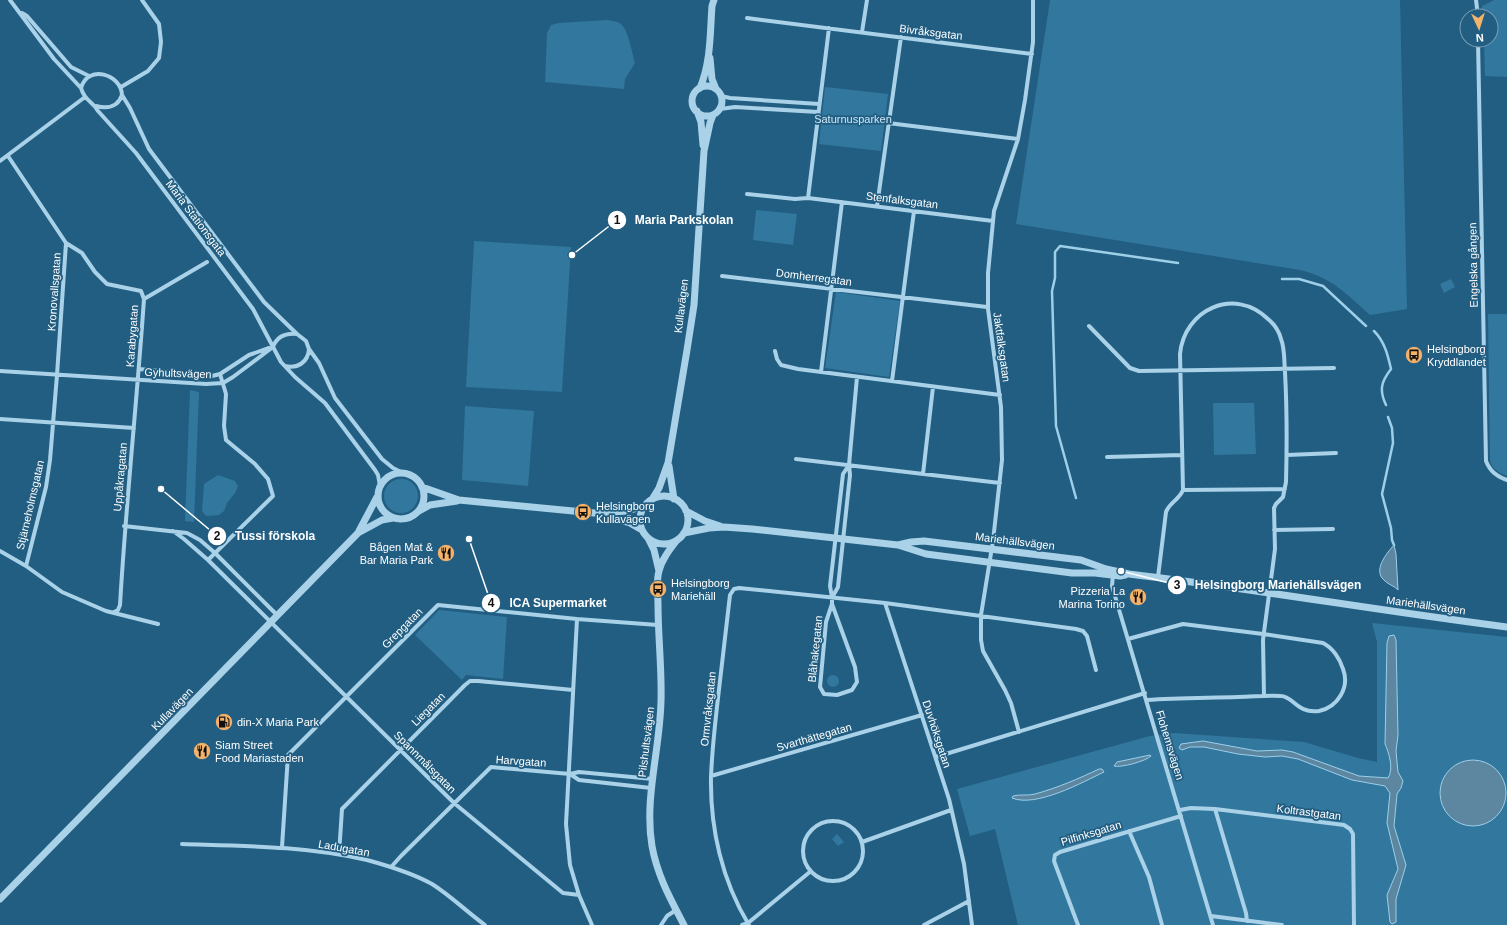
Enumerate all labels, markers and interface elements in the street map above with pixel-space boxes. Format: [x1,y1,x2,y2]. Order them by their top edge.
north arrow [1459,8,1499,48]
street label: Bivråksgatan [899,22,963,42]
text: N [1475,32,1484,44]
park label: Saturnusparken [814,113,892,125]
street label: Maria Stationsgata [164,178,229,259]
street label: Stenfalksgatan [865,190,939,210]
callout: Maria Parkskolan [607,208,741,232]
text: 1 [614,213,621,227]
text: Maria Parkskolan [635,213,733,227]
street label: Engelska gången [1466,222,1480,308]
street label: Kronovallsgatan [45,252,63,332]
street label: Domherregatan [775,266,853,288]
street label: Kullavägen [672,278,690,334]
street label: Karabygatan [124,304,140,368]
street label: Jaktfalksgatan [991,311,1013,383]
place label: Helsingborg Kryddlandet [1427,343,1486,368]
bus stop icon: Helsingborg Kryddlandet [1404,345,1424,365]
street label: Gyhultsvägen [144,366,212,380]
street label: Uppåkragatan [111,442,129,512]
street label: Stjärneholmsgatan [14,459,46,551]
place label: Helsingborg Kullavägen [596,500,655,525]
bus stop icon: Helsingborg Kullavägen [573,502,593,522]
callout: Tussi förskola [207,524,323,548]
text: 2 [214,529,221,543]
text: Tussi förskola [235,529,316,543]
street label: Mariehällsvägen [975,530,1055,552]
place label: Bågen Mat & Bar Maria Park [360,541,434,566]
restaurant icon: Bågen Mat & Bar Maria Park [436,543,456,563]
callout: Helsingborg Mariehällsvägen [1167,573,1370,597]
place label: Helsingborg Mariehäll [671,577,730,602]
text: 3 [1174,578,1181,592]
text: Helsingborg Mariehällsvägen [1195,578,1361,592]
bus stop icon: Helsingborg Mariehäll [648,579,668,599]
place label: Pizzeria La Marina Torino [1059,585,1126,610]
restaurant icon: Pizzeria La Marina Torino [1128,587,1148,607]
callout: ICA Supermarket [481,591,615,615]
street label: Mariehällsvägen [1386,593,1466,617]
text: 4 [488,596,495,610]
text: ICA Supermarket [510,596,606,610]
street label: Grepgatan [379,605,425,651]
street label: Blåhakegatan [806,615,824,683]
street label: Ormvråksgatan [698,671,718,747]
street label: Kullavägen [149,685,195,733]
street label: Liegatan [409,690,447,728]
street label: Duvhöksgatan [920,699,954,769]
street label: Pilshultsvägen [636,706,656,778]
street label: Flohemsvägen [1154,709,1186,781]
fuel station icon: din-X Maria Park [214,712,234,732]
place label: din-X Maria Park [237,716,319,728]
street label: Svarthättegatan [775,721,853,753]
street label: Spannmålsgatan [392,729,458,795]
place label: Siam Street Food Mariastaden [215,739,304,764]
restaurant icon: Siam Street Food Mariastaden [192,741,212,761]
street label: Harvgatan [495,753,547,769]
street label: Koltrastgatan [1276,802,1342,822]
street label: Pilfinksgatan [1059,818,1123,848]
street label: Ladugatan [317,838,371,858]

